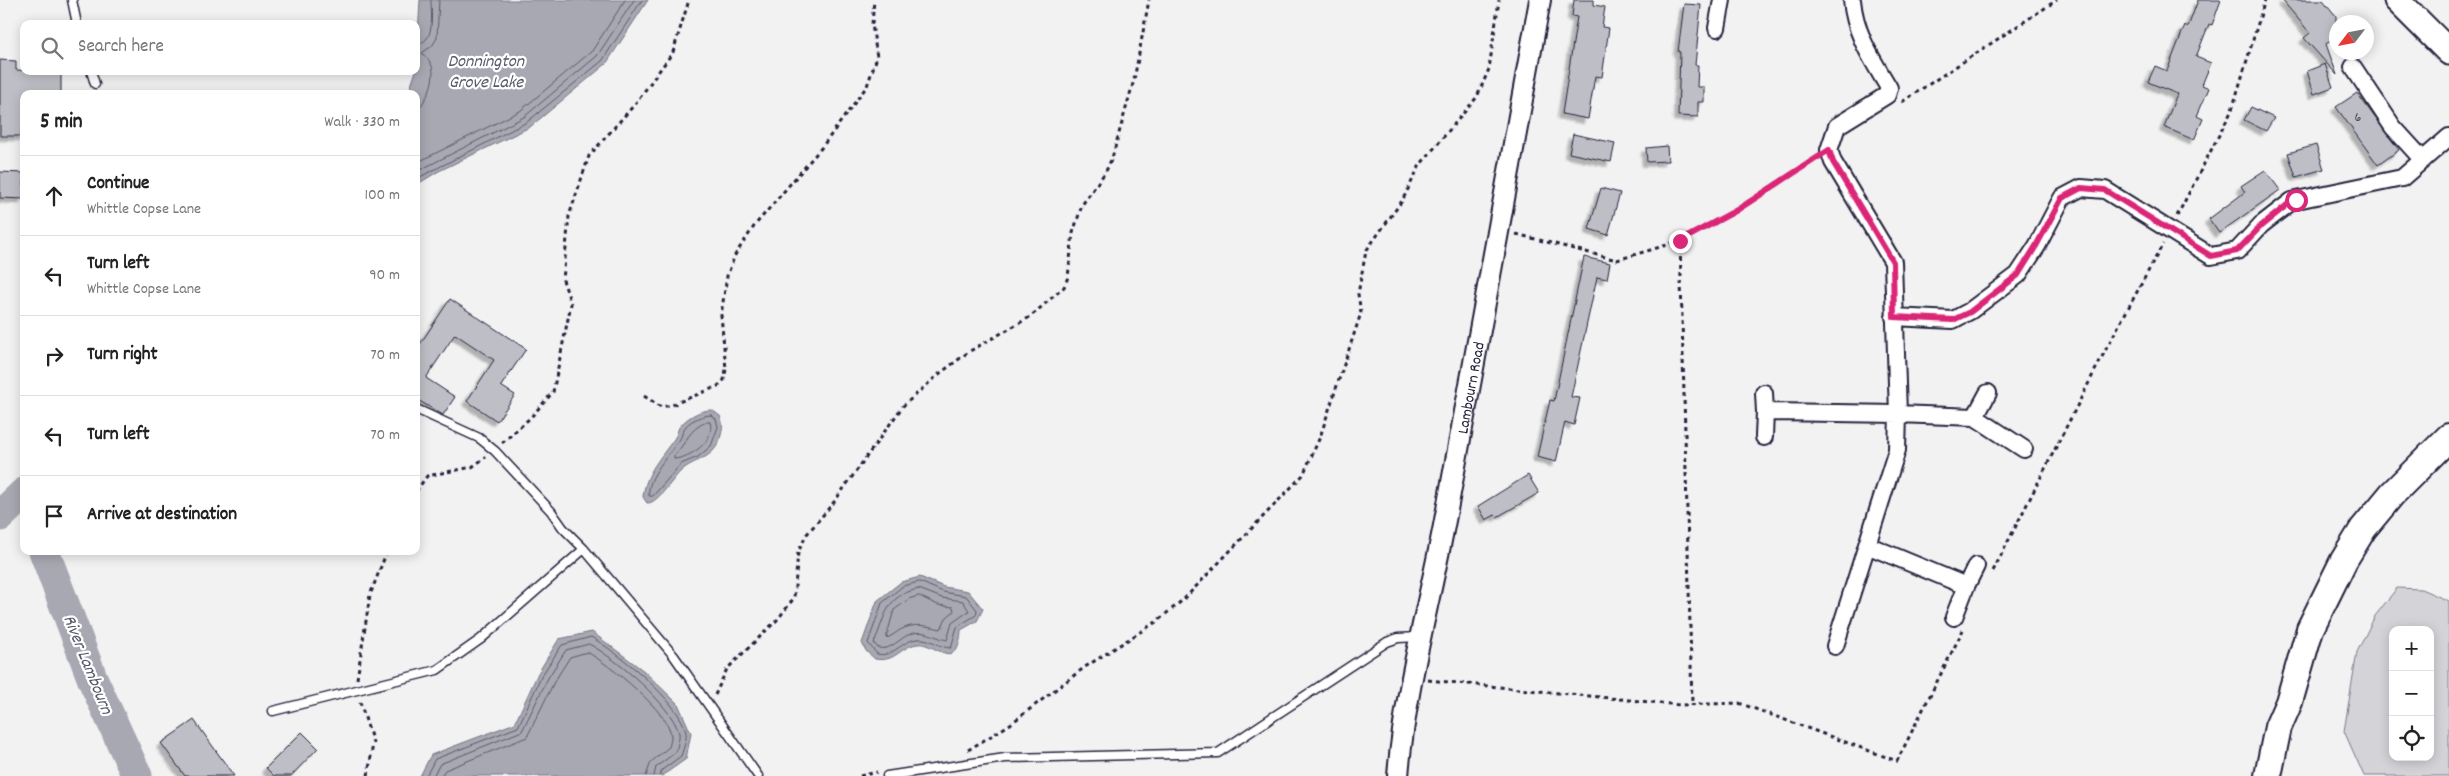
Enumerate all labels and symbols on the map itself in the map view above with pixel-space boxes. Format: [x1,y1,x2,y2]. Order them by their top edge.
north arrow [2329,15,2374,60]
water label: Donnington Grove Lake [448,50,525,96]
house number: 6 [2355,108,2362,128]
route start [2285,189,2308,212]
route end [1669,230,1692,253]
street label: Lambourn Road [1452,340,1492,436]
water label: River Lambourn [55,612,118,719]

